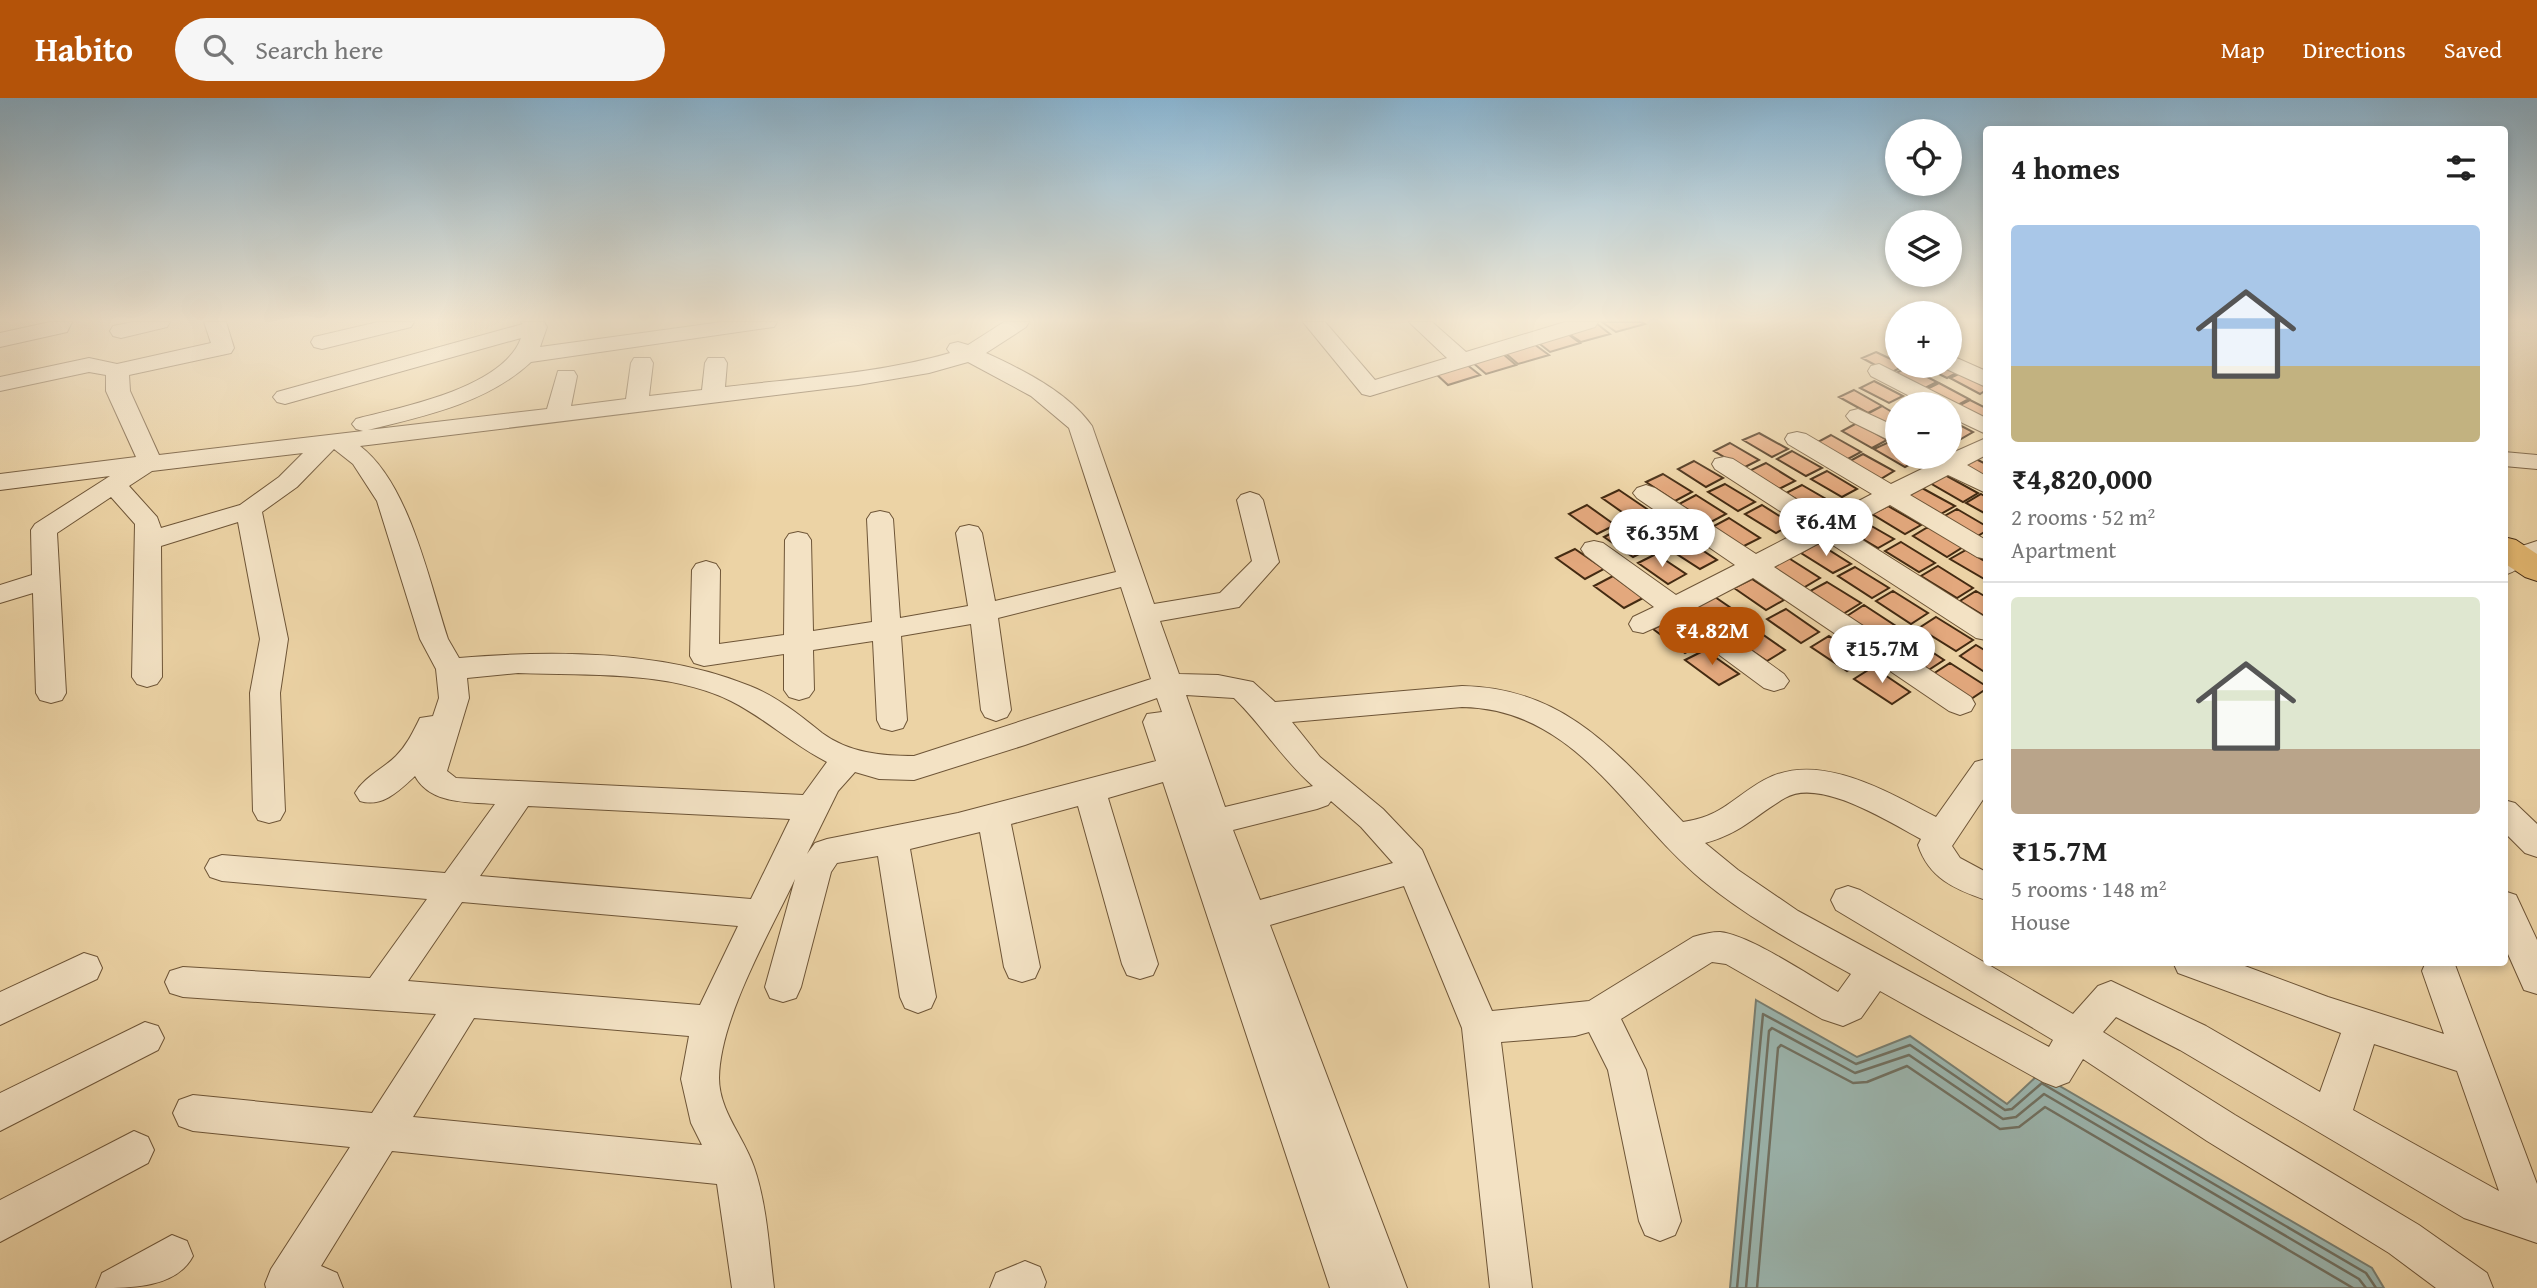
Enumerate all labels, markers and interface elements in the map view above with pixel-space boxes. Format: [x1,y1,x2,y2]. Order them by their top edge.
search box [175,18,665,81]
text: Habito [35,25,133,73]
icon: search [199,30,237,68]
text: Search here [255,30,383,69]
text: Map [2221,32,2265,67]
text: Directions [2303,32,2406,67]
text: Saved [2444,32,2502,67]
map controls [1885,119,1962,469]
button: locate [1885,119,1962,196]
text: 4 homes [2011,146,2120,190]
icon: filters [2442,149,2480,187]
button: layers [1885,210,1962,287]
icon: home [2183,271,2309,397]
button: + [1885,301,1962,378]
button: − [1885,392,1962,469]
text: ₹4,820,000 [2011,456,2152,500]
pin: ₹6.4M [1777,498,1875,558]
text: 2 rooms · 52 m² [2011,500,2155,533]
text: ₹6.4M [1795,504,1857,537]
pin: ₹6.35M [1605,510,1719,569]
text: ₹6.35M [1625,515,1699,548]
text: Apartment [2011,533,2116,566]
pin: ₹4.82M [1655,608,1769,667]
text: ₹4.82M [1675,613,1749,646]
pin: ₹15.7M [1825,626,1939,685]
text: ₹15.7M [1845,631,1919,664]
icon: home [2183,643,2309,769]
text: ₹15.7M [2011,828,2107,872]
text: 5 rooms · 148 m² [2011,872,2166,905]
text: House [2011,905,2070,938]

